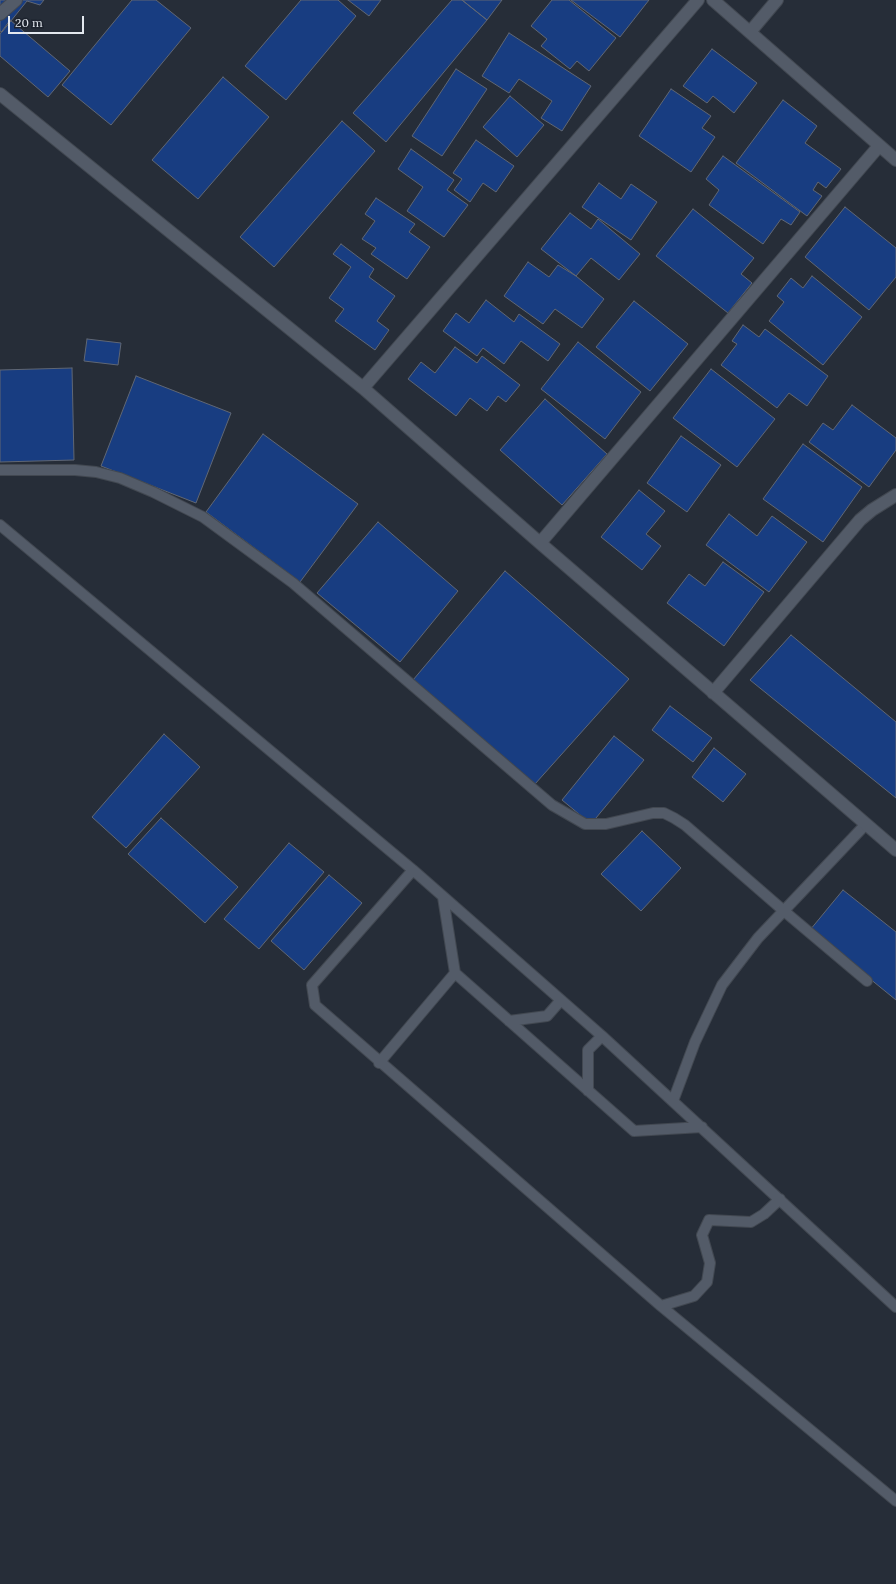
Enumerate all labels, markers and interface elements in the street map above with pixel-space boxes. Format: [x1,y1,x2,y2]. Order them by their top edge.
scale bar [10,8,86,34]
text: 20 m [15,15,43,30]

